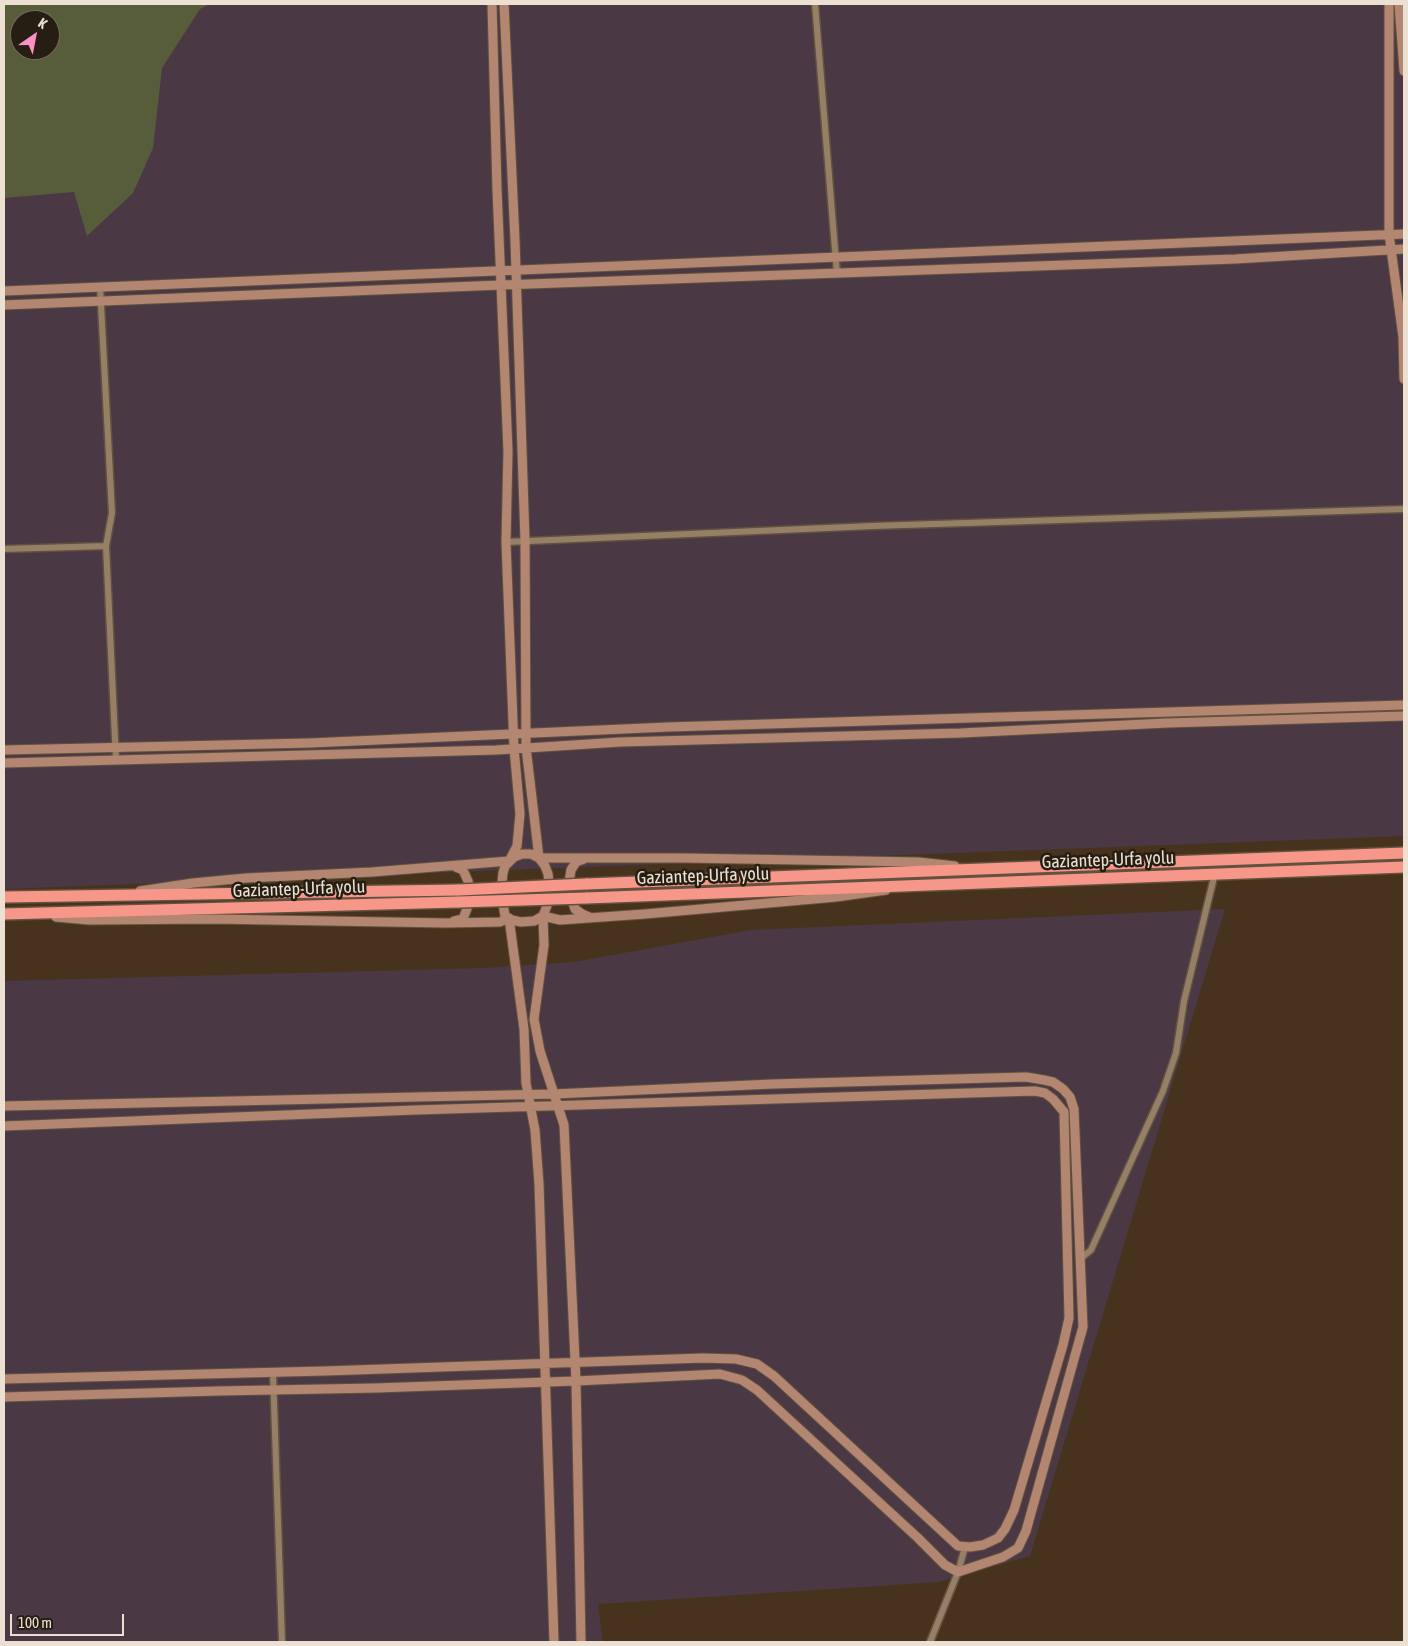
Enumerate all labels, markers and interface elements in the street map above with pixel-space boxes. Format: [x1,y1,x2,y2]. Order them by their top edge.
north arrow [10,10,60,60]
text: K [35,15,50,32]
street label: Gaziantep-Urfa yolu [1041,847,1175,873]
street label: Gaziantep-Urfa yolu [636,863,770,889]
street label: Gaziantep-Urfa yolu [232,876,366,902]
scale bar [12,1604,126,1636]
text: 100 m [18,1614,52,1631]

